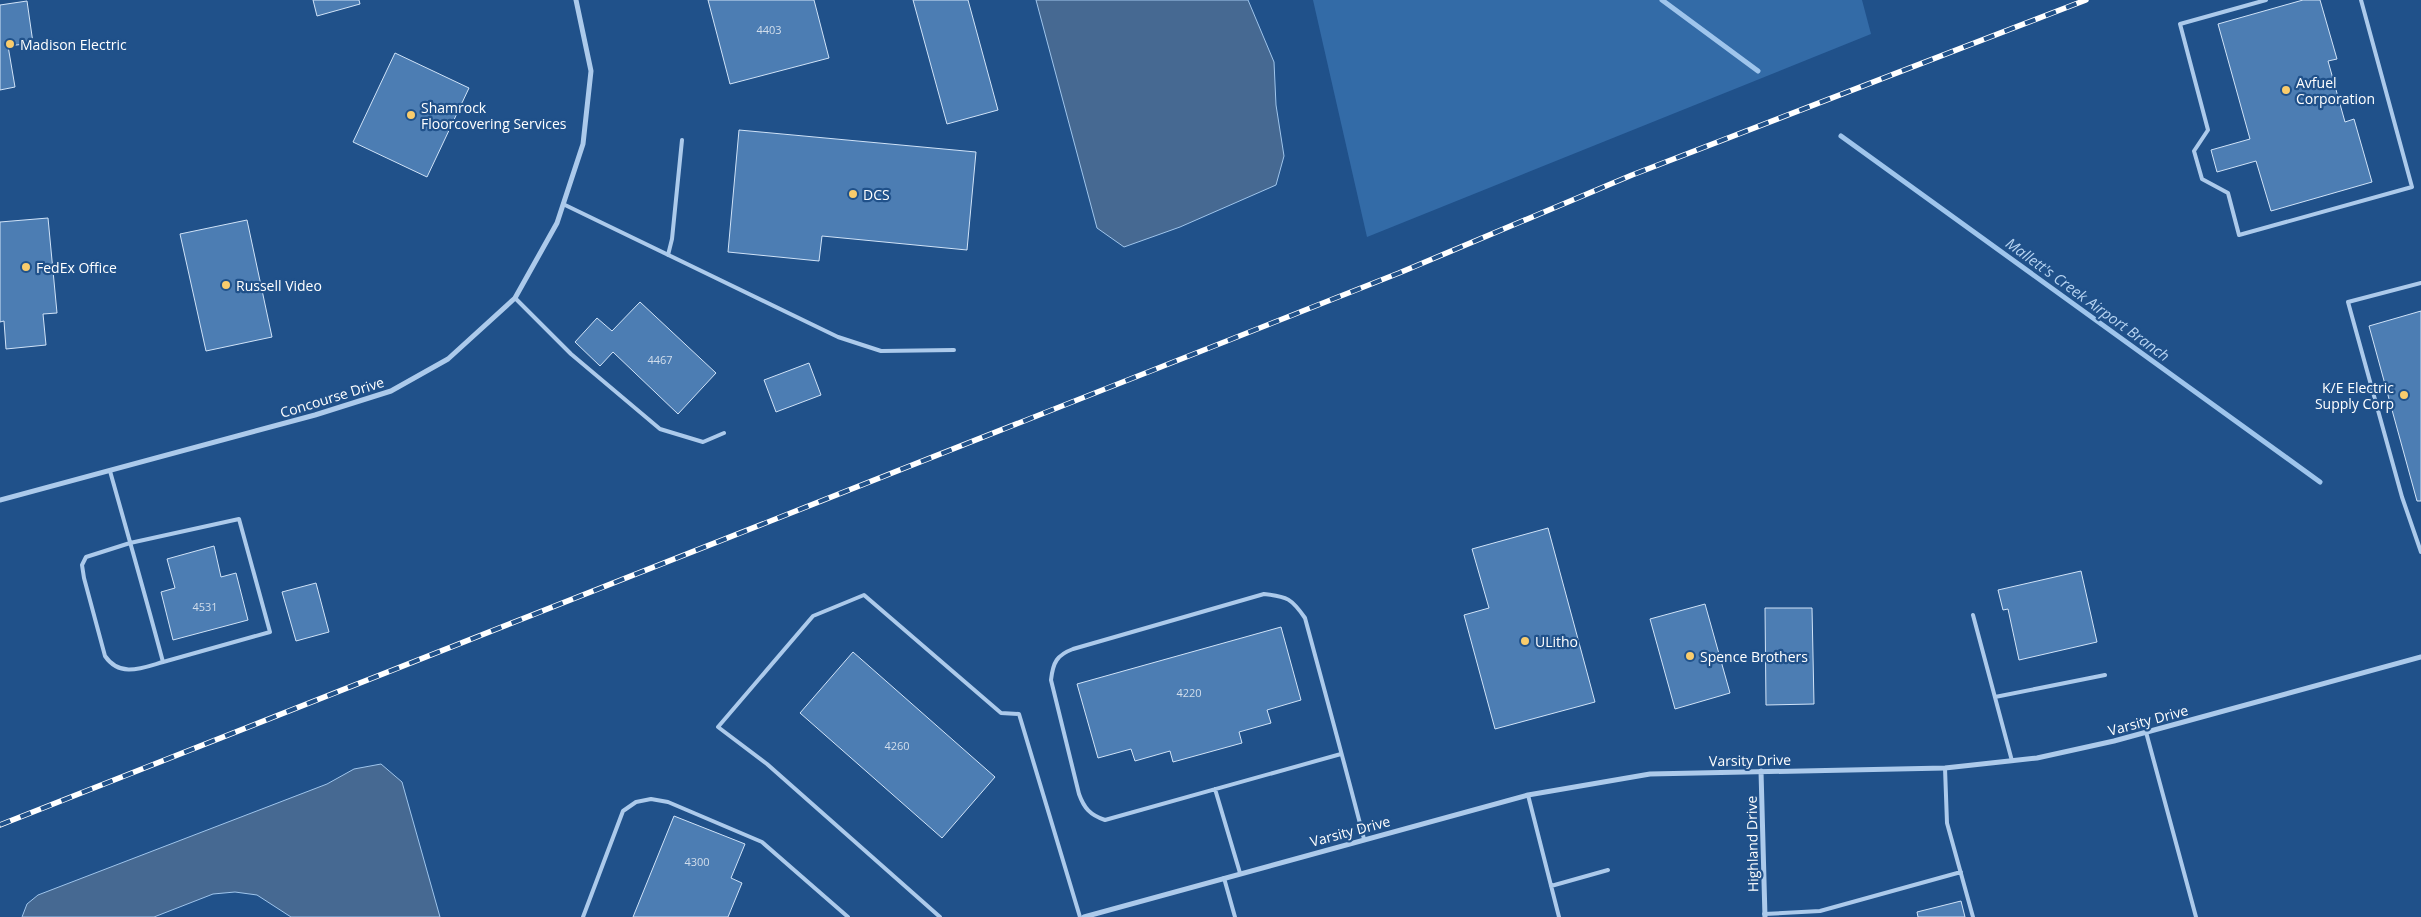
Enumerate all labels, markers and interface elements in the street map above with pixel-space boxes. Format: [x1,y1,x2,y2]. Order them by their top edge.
house number: 4403 [756,22,782,37]
place label: Madison Electric [20,35,127,54]
marker: Madison Electric [4,38,16,50]
place label: Avfuel Corporation [2296,73,2375,108]
marker: Avfuel Corporation [2280,84,2292,96]
place label: Shamrock Floorcovering Services [421,98,567,133]
marker: Shamrock Floorcovering Services [405,109,417,121]
place label: DCS [863,185,890,204]
marker: DCS [847,188,859,200]
water label: Mallett's Creek Airport Branch [2002,233,2174,365]
place label: FedEx Office [36,258,117,277]
marker: FedEx Office [20,261,32,273]
place label: Russell Video [236,276,322,295]
marker: Russell Video [220,279,232,291]
house number: 4467 [647,352,673,367]
street label: Concourse Drive [278,372,386,422]
place label: K/E Electric Supply Corp [2315,378,2394,413]
marker: K/E Electric Supply Corp [2398,389,2410,401]
house number: 4531 [192,599,218,614]
place label: ULitho [1535,632,1578,651]
marker: ULitho [1519,635,1531,647]
place label: Spence Brothers [1700,647,1808,666]
marker: Spence Brothers [1684,650,1696,662]
house number: 4220 [1176,685,1202,700]
street label: Varsity Drive [2106,700,2190,740]
house number: 4260 [884,738,910,753]
street label: Varsity Drive [1709,750,1791,770]
street label: Highland Drive [1742,795,1762,892]
street label: Varsity Drive [1308,811,1392,851]
house number: 4300 [684,854,710,869]

